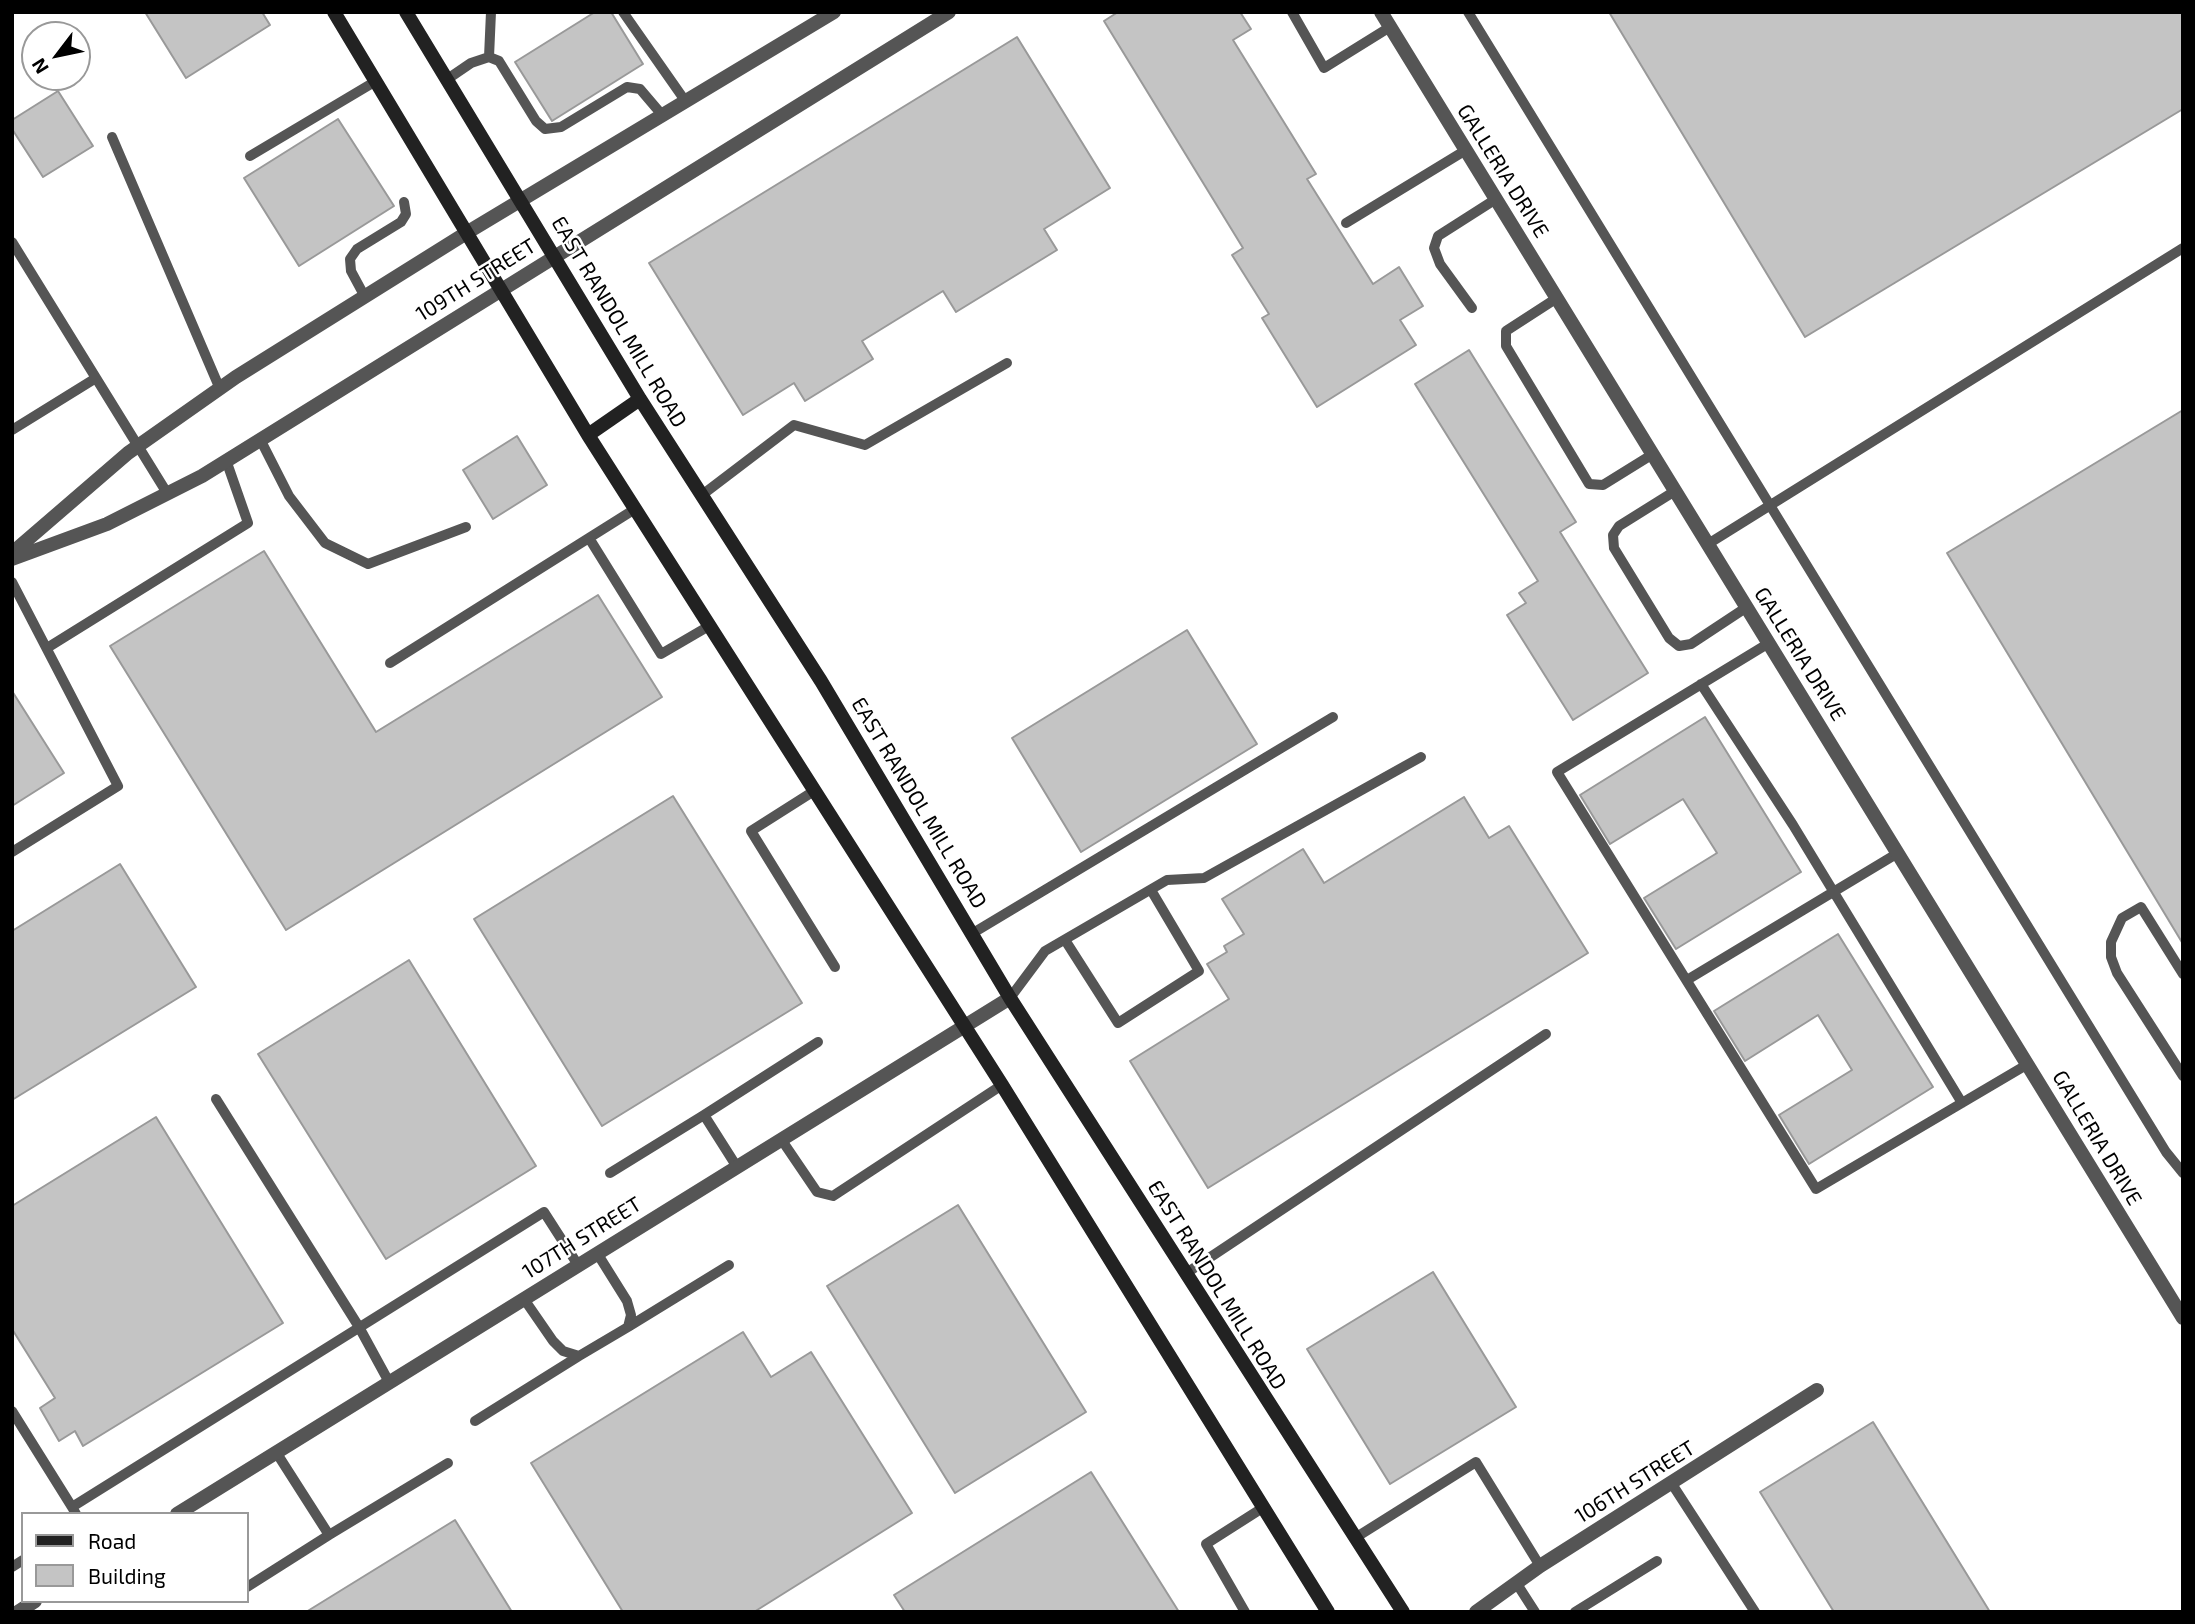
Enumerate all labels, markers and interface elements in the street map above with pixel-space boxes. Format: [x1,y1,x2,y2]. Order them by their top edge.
north arrow [21,21,91,91]
text: N [26,54,53,78]
street label: GALLERIA DRIVE [1452,100,1554,242]
street label: EAST RANDOL MILL ROAD [546,212,692,432]
street label: 109TH STREET [411,233,541,327]
street label: GALLERIA DRIVE [1749,583,1851,725]
street label: EAST RANDOL MILL ROAD [846,693,992,913]
street label: GALLERIA DRIVE [2047,1066,2147,1210]
street label: EAST RANDOL MILL ROAD [1142,1176,1292,1394]
street label: 107TH STREET [518,1191,646,1285]
street label: 106TH STREET [1570,1435,1700,1529]
legend [21,1512,248,1603]
text: Road [88,1528,136,1553]
text: Building [88,1563,166,1588]

